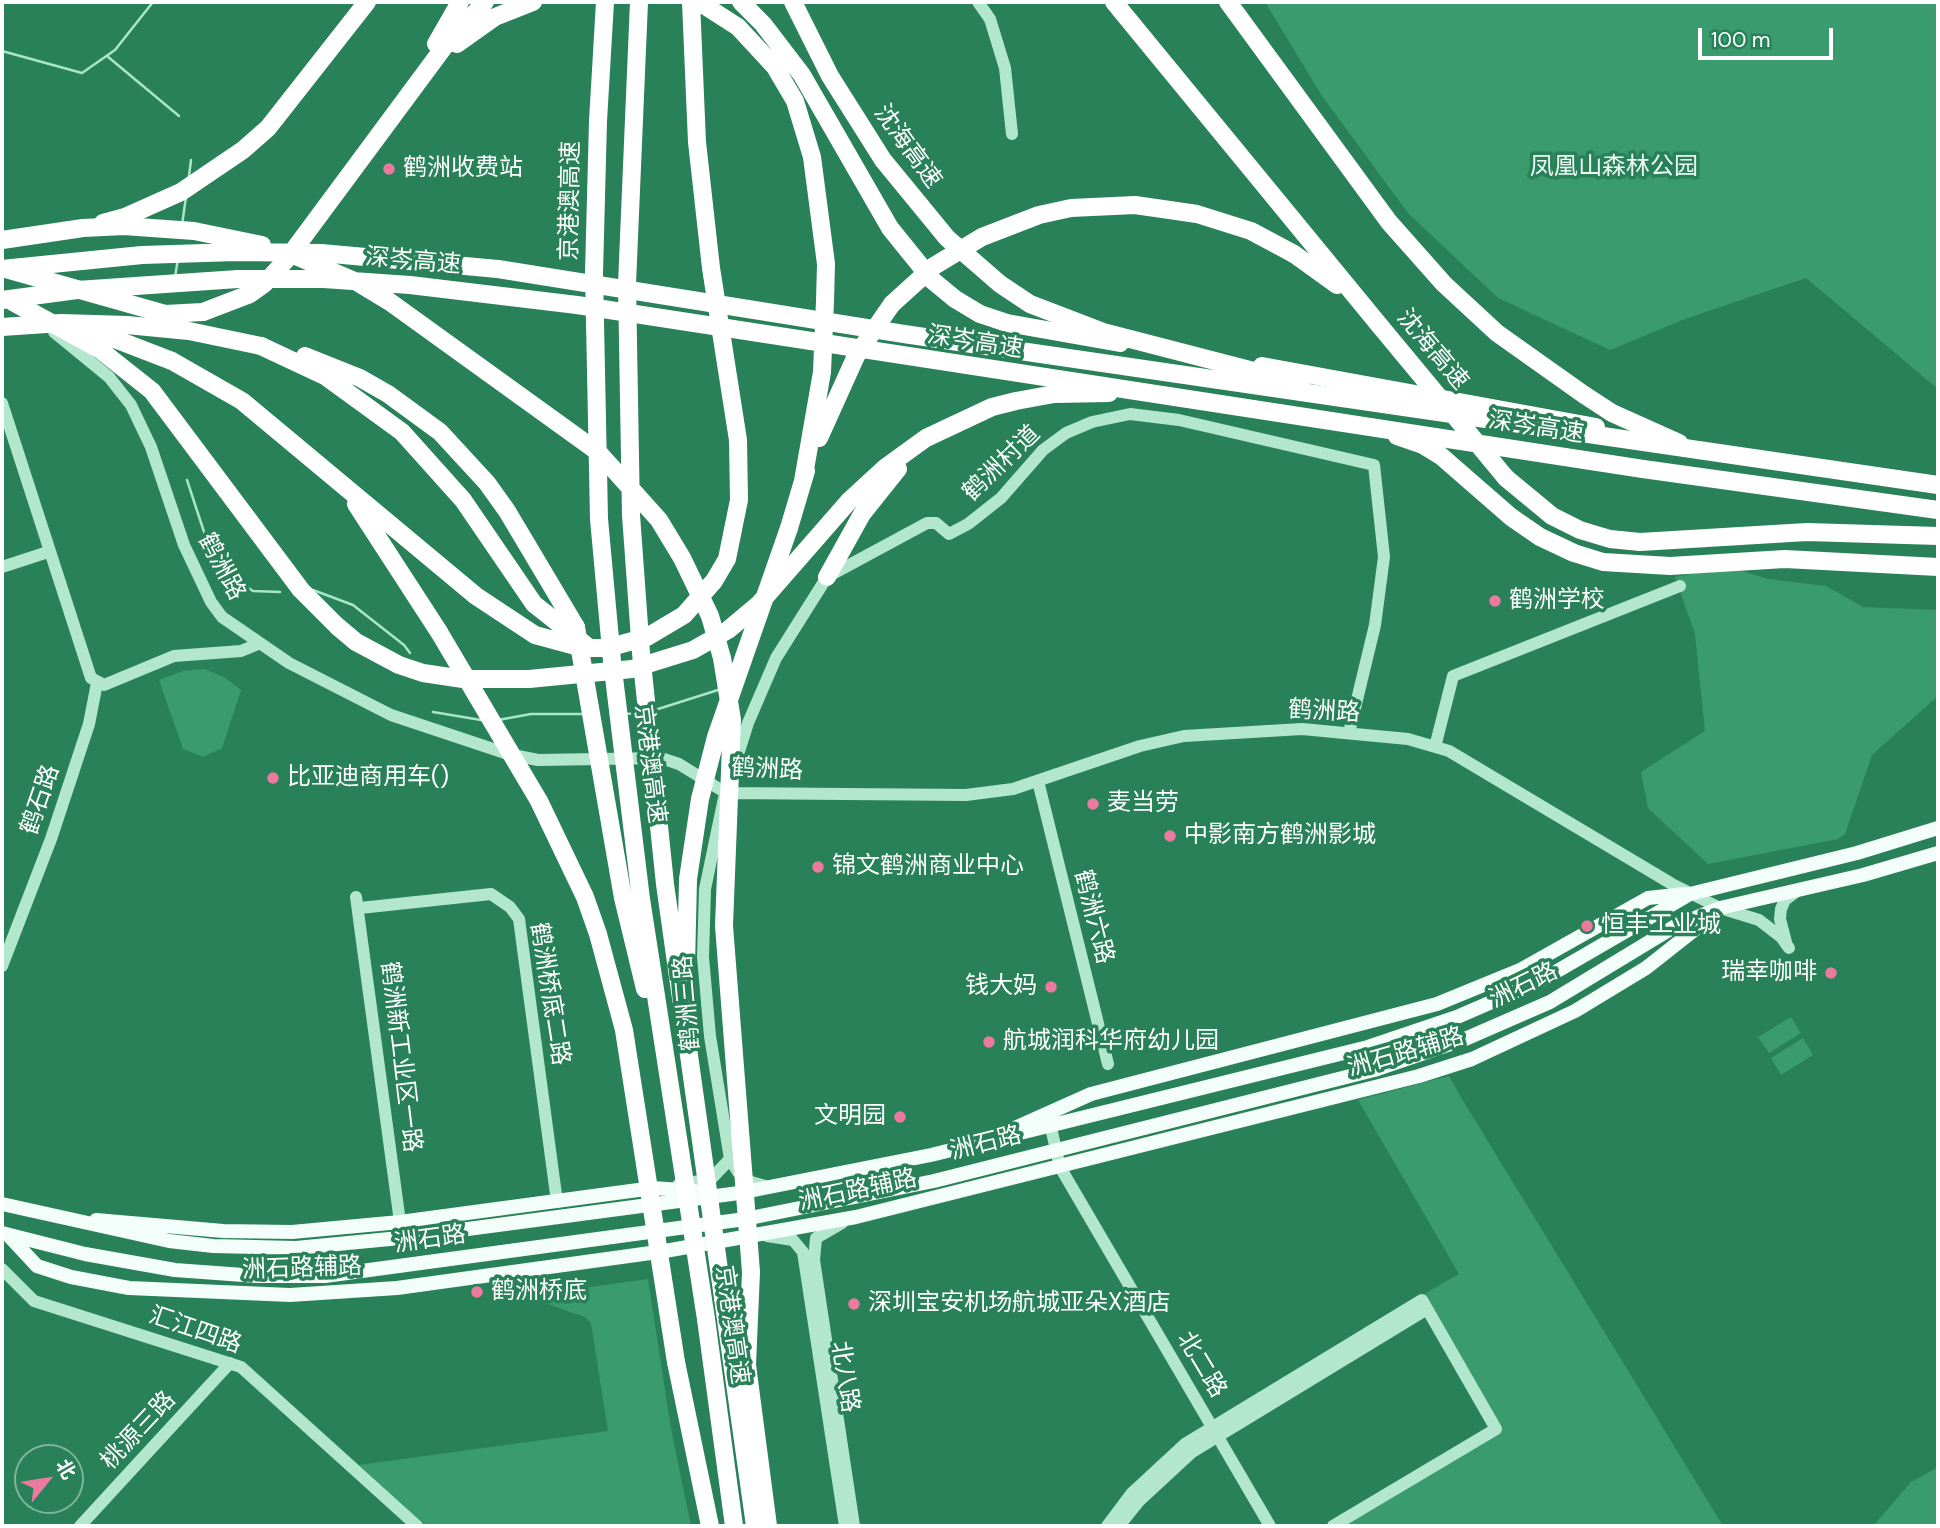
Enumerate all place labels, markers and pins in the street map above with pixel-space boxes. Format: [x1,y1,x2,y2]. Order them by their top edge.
place label: 鹤洲收费站 [403,155,523,183]
marker: 鹤洲收费站 [381,161,397,177]
place label: 鹤洲学校 [1509,587,1605,615]
marker: 鹤洲学校 [1487,593,1503,609]
place label: 比亚迪商用车() [287,764,449,792]
marker: 比亚迪商用车() [265,770,281,786]
place label: 麦当劳 [1107,790,1179,818]
marker: 麦当劳 [1085,796,1101,812]
place label: 中影南方鹤洲影城 [1184,822,1376,850]
marker: 中影南方鹤洲影城 [1162,828,1178,844]
place label: 锦文鹤洲商业中心 [832,853,1024,881]
marker: 锦文鹤洲商业中心 [810,859,826,875]
place label: 恒丰工业城 [1601,912,1721,940]
marker: 恒丰工业城 [1579,918,1595,934]
place label: 瑞幸咖啡 [1721,959,1817,987]
marker: 瑞幸咖啡 [1823,965,1839,981]
place label: 钱大妈 [965,973,1037,1001]
marker: 钱大妈 [1043,979,1059,995]
place label: 航城润科华府幼儿园 [1003,1028,1219,1056]
marker: 航城润科华府幼儿园 [981,1034,997,1050]
place label: 文明园 [814,1103,886,1131]
marker: 文明园 [892,1109,908,1125]
place label: 鹤洲桥底 [491,1278,587,1306]
marker: 鹤洲桥底 [469,1284,485,1300]
place label: 深圳宝安机场航城亚朵X酒店 [868,1290,1170,1318]
marker: 深圳宝安机场航城亚朵X酒店 [846,1296,862,1312]

